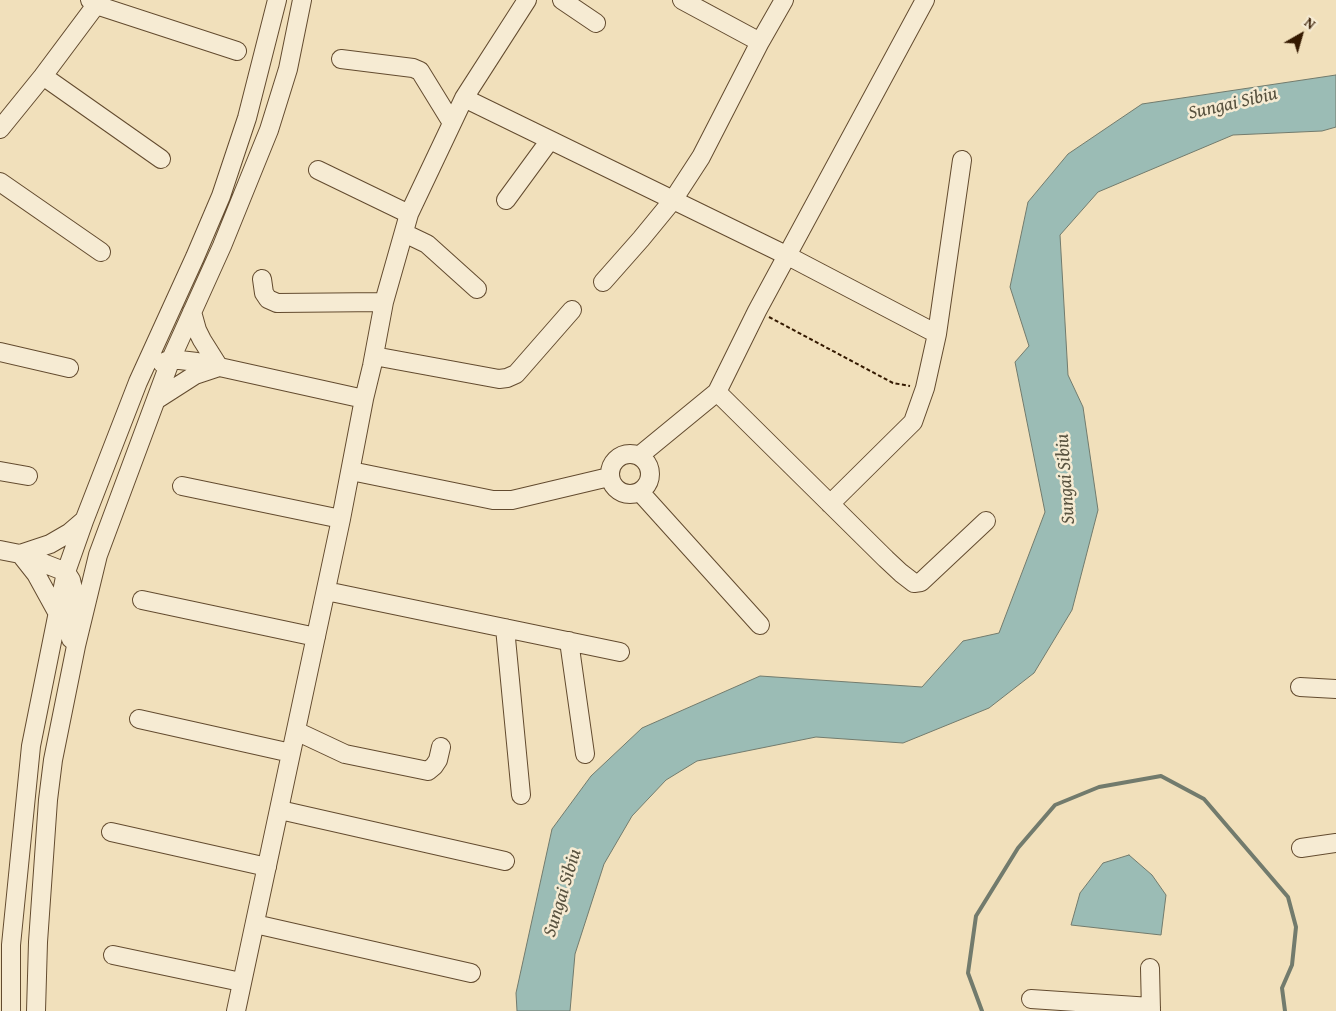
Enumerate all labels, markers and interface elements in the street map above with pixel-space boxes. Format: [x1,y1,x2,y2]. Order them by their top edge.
north arrow [1276,10,1326,60]
text: N [1300,12,1320,34]
water label: Sungai Sibiu [1186,83,1280,125]
water label: Sungai Sibiu [1051,433,1081,525]
water label: Sungai Sibiu [539,846,587,940]

